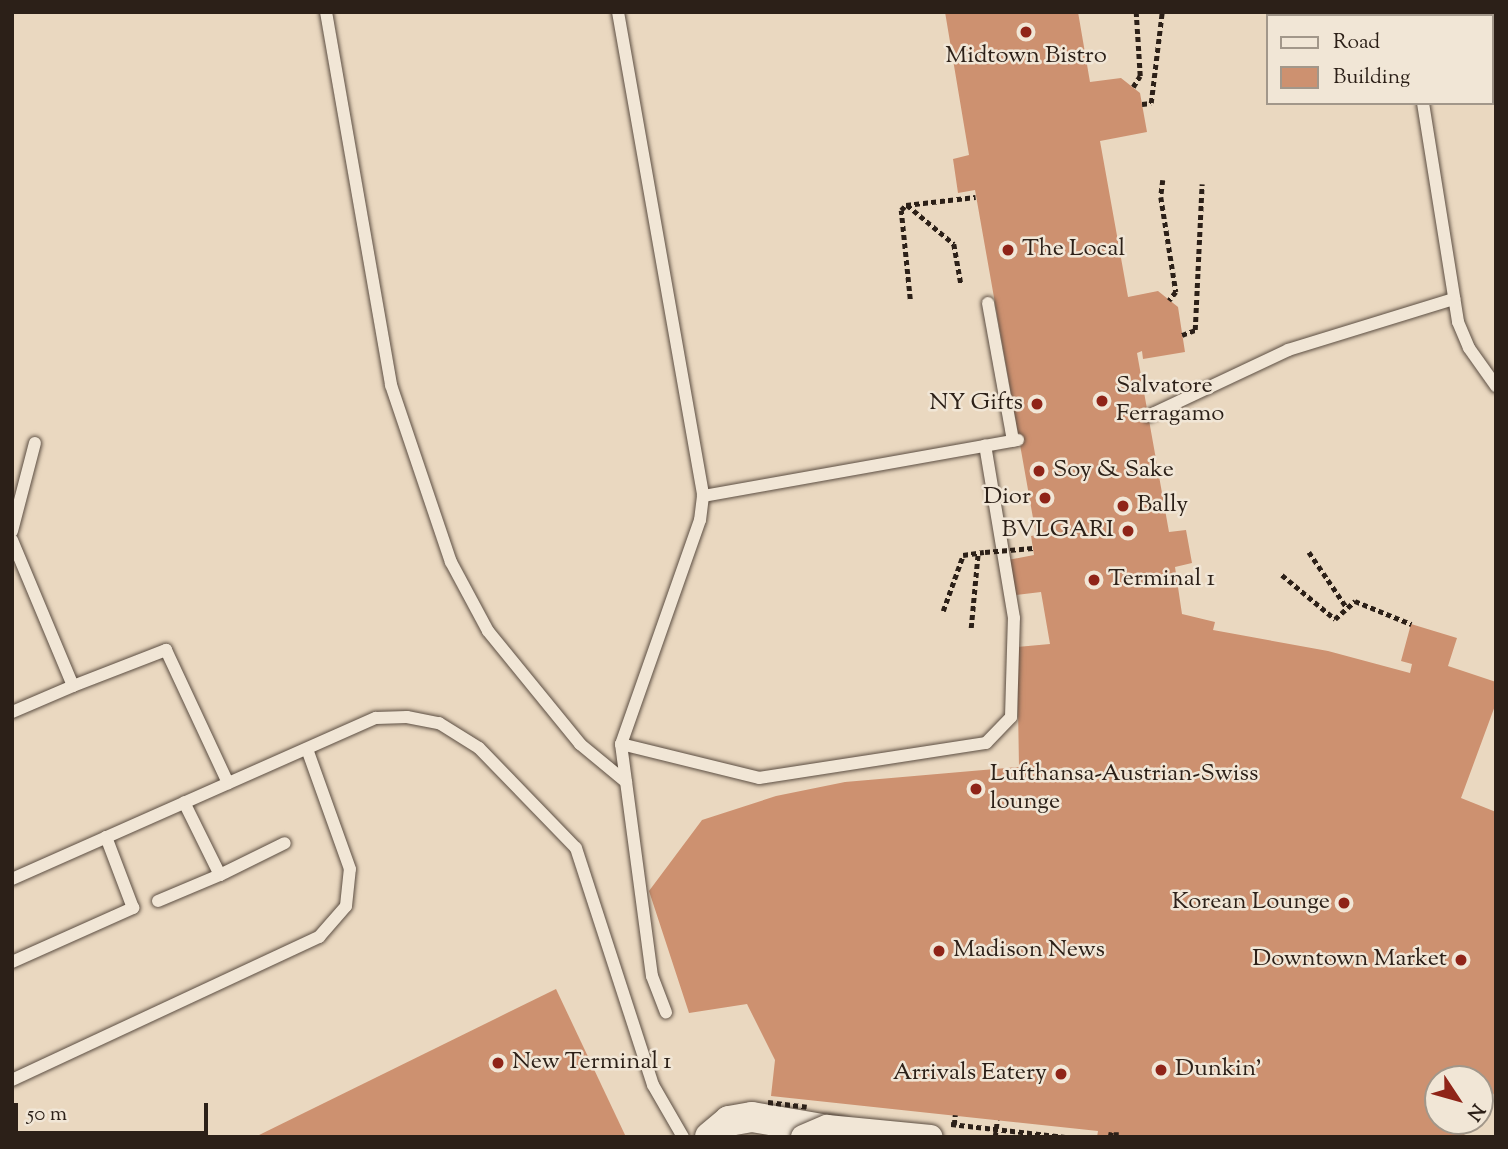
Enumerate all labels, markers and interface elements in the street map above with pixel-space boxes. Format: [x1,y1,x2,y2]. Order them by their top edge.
legend [1266,14,1494,105]
marker: Midtown Bistro [1018,24,1034,40]
text: Road [1333,28,1380,58]
place label: Midtown Bistro [945,43,1107,71]
text: Building [1333,63,1410,93]
place label: The Local [1022,236,1125,264]
marker: The Local [1000,242,1016,258]
place label: Salvatore Ferragamo [1116,373,1224,429]
place label: NY Gifts [929,390,1023,418]
marker: Salvatore Ferragamo [1094,393,1110,409]
marker: NY Gifts [1029,396,1045,412]
place label: Soy & Sake [1053,457,1174,485]
marker: Soy & Sake [1031,463,1047,479]
place label: Dior [983,484,1031,512]
marker: Dior [1037,490,1053,506]
place label: Bally [1137,492,1188,520]
marker: Bally [1115,498,1131,514]
place label: BVLGARI [1002,517,1114,545]
marker: BVLGARI [1120,523,1136,539]
place label: Terminal 1 [1108,566,1215,594]
marker: Terminal 1 [1086,572,1102,588]
place label: Lufthansa-Austrian-Swiss lounge [990,761,1258,817]
marker: Lufthansa-Austrian-Swiss lounge [968,781,984,797]
place label: Korean Lounge [1172,889,1330,917]
marker: Korean Lounge [1336,895,1352,911]
place label: Madison News [953,937,1105,965]
marker: Madison News [931,943,947,959]
place label: Downtown Market [1252,946,1447,974]
marker: Downtown Market [1453,952,1469,968]
place label: New Terminal 1 [512,1049,672,1077]
marker: New Terminal 1 [490,1055,506,1071]
place label: Dunkin' [1175,1056,1262,1084]
place label: Arrivals Eatery [893,1060,1047,1088]
marker: Dunkin' [1153,1062,1169,1078]
north arrow [1424,1065,1494,1135]
marker: Arrivals Eatery [1053,1066,1069,1082]
scale bar [18,1090,212,1134]
text: N [1459,1097,1490,1126]
text: 50 m [27,1100,67,1130]

